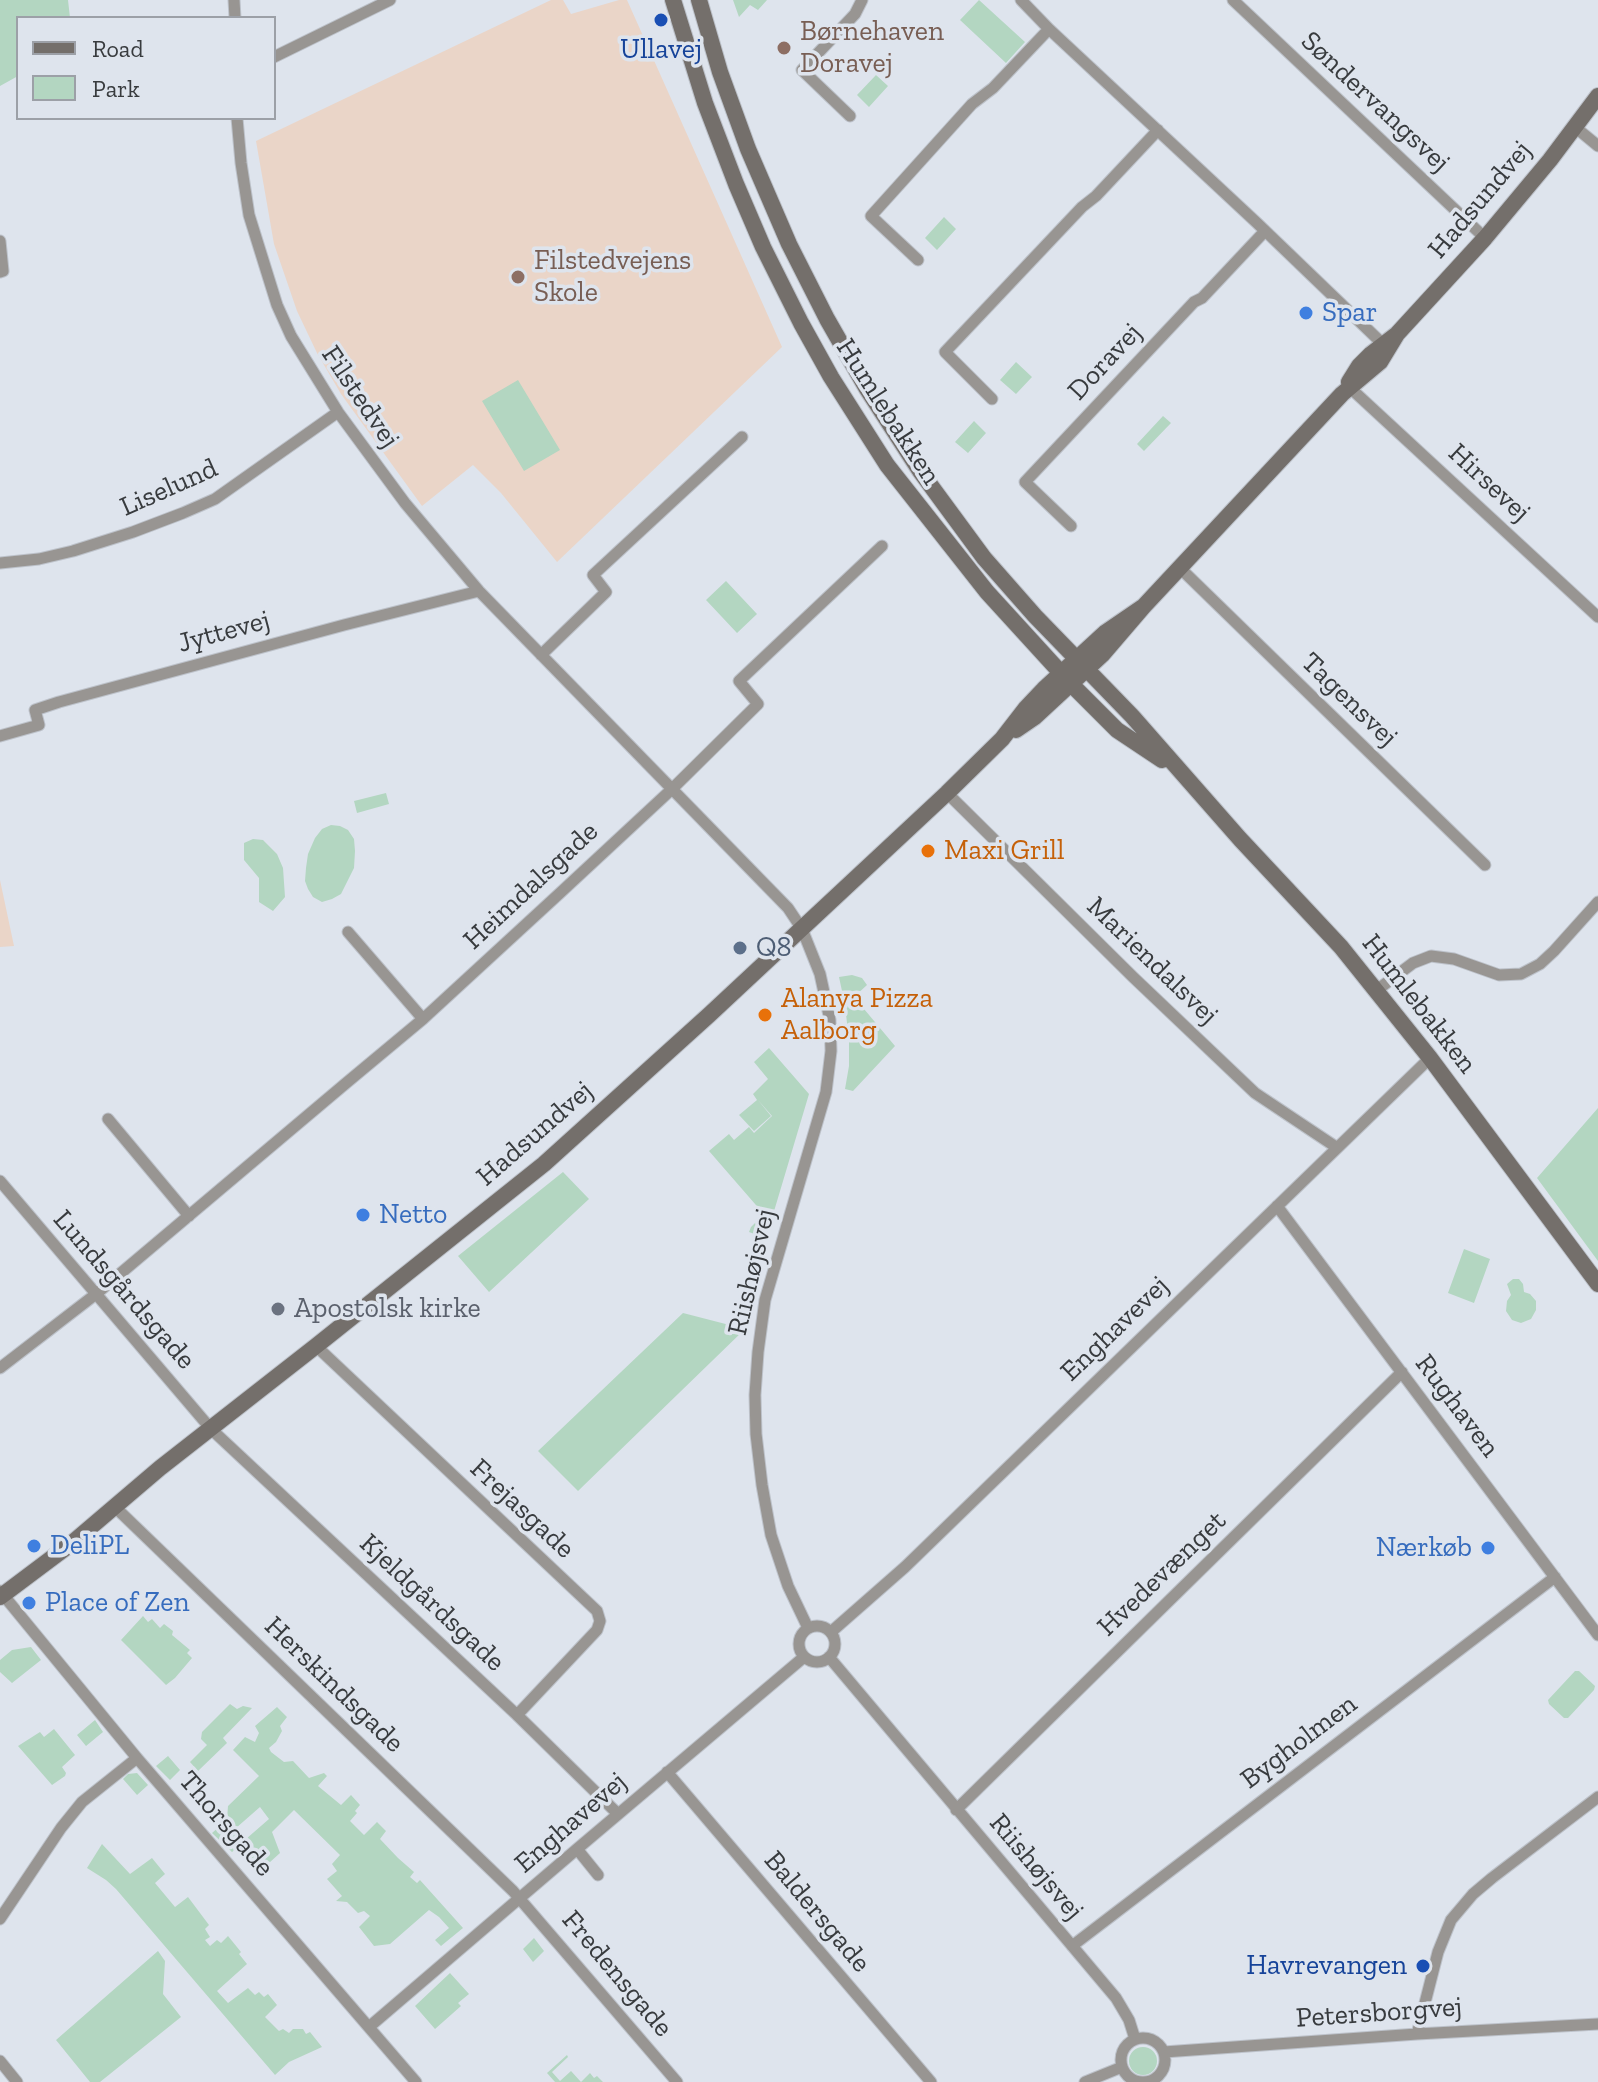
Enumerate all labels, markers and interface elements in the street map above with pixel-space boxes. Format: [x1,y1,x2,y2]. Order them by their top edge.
marker: Ullavej [652,11,670,29]
place label: Børnehaven Doravej [800,15,944,81]
legend [16,16,276,120]
street label: Søndervangsvej [1294,25,1456,179]
place label: Ullavej [620,33,702,67]
text: Road [92,34,144,63]
marker: Børnehaven Doravej [775,39,793,57]
text: Park [92,74,140,103]
street label: Hadsundvej [1421,134,1539,266]
place label: Filstedvejens Skole [534,244,691,310]
marker: Filstedvejens Skole [509,268,527,286]
place label: Spar [1322,296,1378,330]
marker: Spar [1297,304,1315,322]
street label: Doravej [1061,317,1149,407]
street label: Humlebakken [828,333,948,491]
street label: Filstedvej [314,340,406,454]
street label: Hirsevej [1441,437,1537,529]
street label: Liselund [115,452,223,524]
street label: Jyttevej [174,604,274,660]
street label: Tagensvej [1294,646,1404,754]
street label: Heimdalsgade [457,815,605,957]
place label: Maxi Grill [944,834,1064,868]
marker: Maxi Grill [919,842,937,860]
street label: Mariendalsvej [1079,890,1225,1032]
street label: Humlebakken [1354,928,1484,1080]
place label: Q8 [756,931,792,965]
marker: Q8 [731,939,749,957]
place label: Alanya Pizza Aalborg [781,982,933,1048]
marker: Alanya Pizza Aalborg [756,1006,774,1024]
street label: Hadsundvej [470,1074,600,1194]
place label: Netto [379,1198,447,1232]
street label: Lundsgårdsgade [46,1203,202,1377]
marker: Netto [354,1206,372,1224]
street label: Riishøjsvej [721,1206,783,1338]
street label: Enghavevej [1054,1269,1176,1389]
place label: Apostolsk kirke [294,1292,481,1326]
marker: Apostolsk kirke [269,1300,287,1318]
street label: Rughaven [1407,1348,1507,1464]
street label: Frejasgade [463,1452,581,1566]
street label: Hvedevænget [1091,1504,1233,1644]
street label: Kjeldgårdsgade [352,1527,512,1679]
place label: DeliPL [50,1529,129,1563]
place label: Nærkøb [1376,1531,1472,1565]
marker: DeliPL [25,1537,43,1555]
marker: Nærkøb [1479,1539,1497,1557]
place label: Place of Zen [45,1586,190,1620]
marker: Place of Zen [20,1594,38,1612]
street label: Herskindsgade [257,1610,411,1760]
street label: Bygholmen [1234,1687,1364,1797]
street label: Thorsgade [171,1764,281,1884]
street label: Enghavevej [508,1765,634,1881]
street label: Riishøjsvej [982,1807,1090,1927]
street label: Baldersgade [757,1845,877,1979]
street label: Fredensgade [554,1904,680,2044]
place label: Havrevangen [1246,1949,1407,1983]
marker: Havrevangen [1414,1957,1432,1975]
street label: Petersborgvej [1295,1990,1463,2036]

